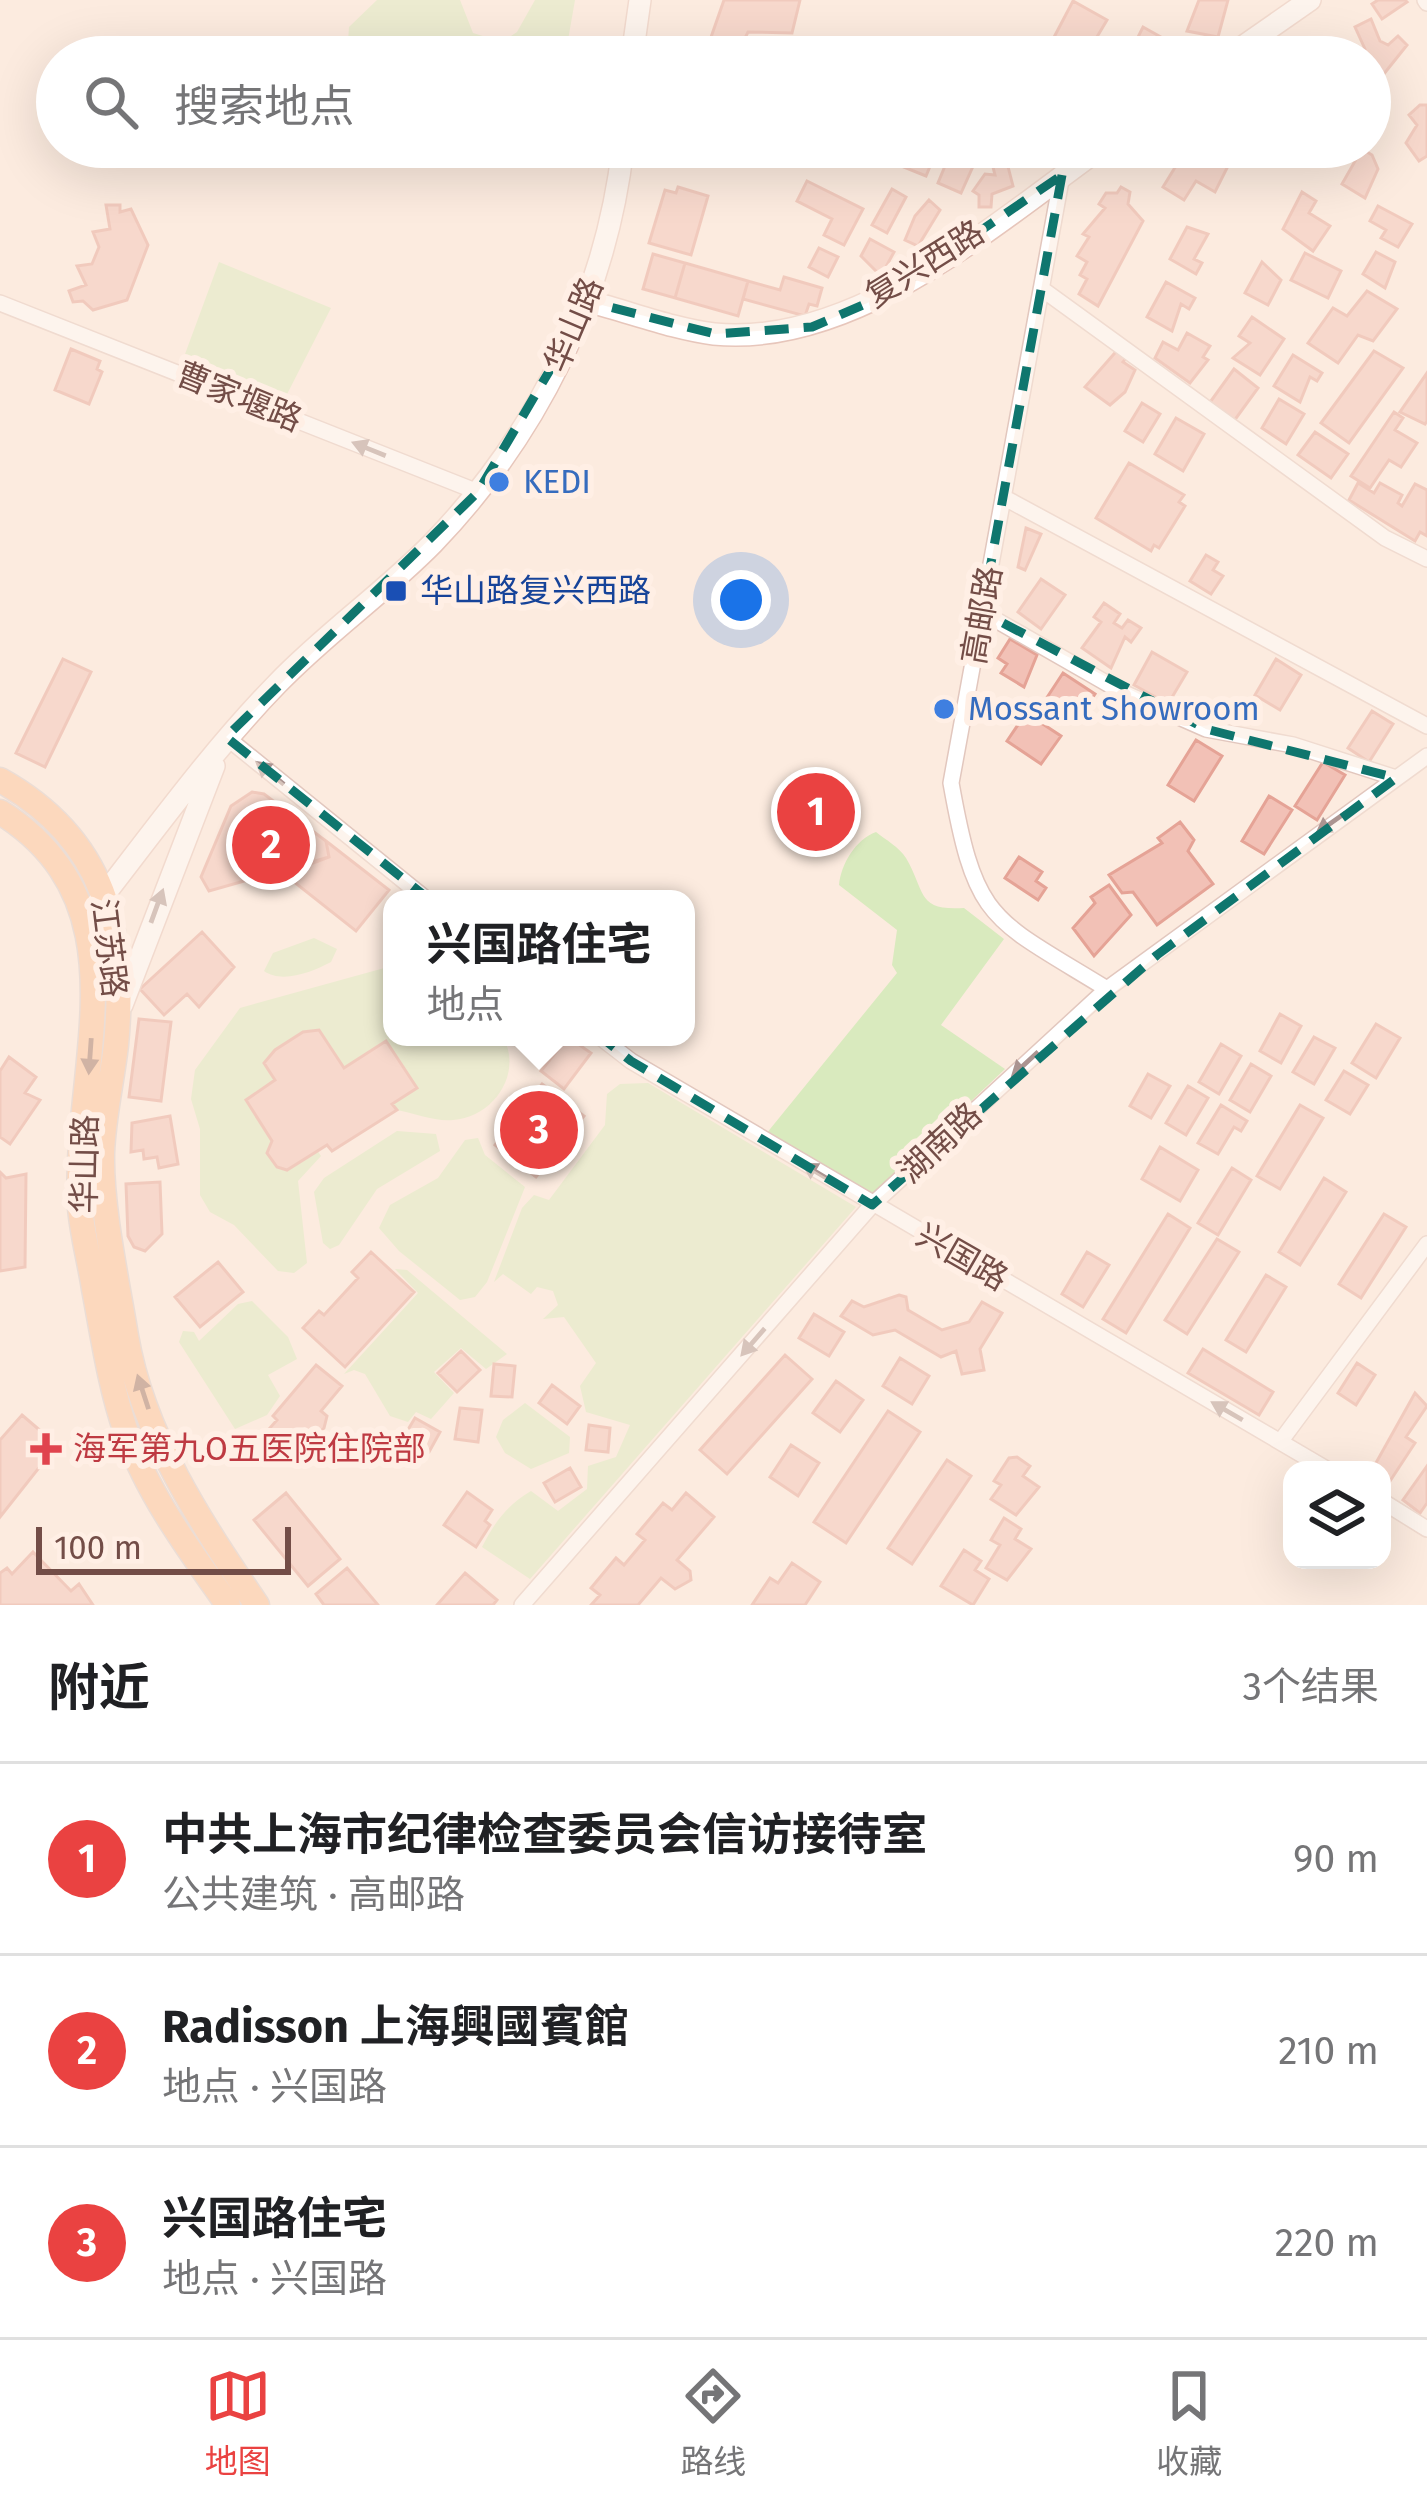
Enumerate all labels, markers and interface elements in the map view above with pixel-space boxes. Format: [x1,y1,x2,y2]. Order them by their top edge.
search box [36,36,1391,168]
icon: search [78,69,144,135]
text: 搜索地点 [174,80,354,134]
street label: 复兴西路 [858,212,992,316]
street label: 华山路 [536,272,612,378]
street label: 曹家堰路 [170,354,308,440]
one-way arrow [350,438,386,457]
place label: KEDI [523,462,591,502]
marker: KEDI [486,469,512,495]
street label: 高邮路 [954,563,1010,667]
your location [711,570,771,630]
place label: 华山路复兴西路 [420,571,651,611]
marker: 华山路复兴西路 [383,578,409,604]
place label: Mossant Showroom [968,689,1260,729]
marker: Mossant Showroom [931,696,957,722]
one-way arrow [254,761,285,786]
pin: 1 [777,767,855,857]
pin: 2 [232,800,310,890]
one-way arrow [1315,811,1347,834]
one-way arrow [149,888,167,924]
popup [383,890,695,1046]
street label: 江苏路 [83,896,135,1000]
text: 兴国路住宅 [426,918,652,972]
text: 地点 [426,982,505,1028]
one-way arrow [80,1038,99,1075]
one-way arrow [1011,1050,1040,1078]
pin: 3 [500,1085,578,1175]
street label: 湖南路 [890,1095,990,1191]
street label: 华山路 [64,1114,106,1214]
one-way arrow [801,1163,835,1184]
street label: 兴国路 [909,1215,1015,1299]
one-way arrow [740,1327,766,1357]
one-way arrow [133,1373,151,1410]
one-way arrow [1210,1402,1244,1423]
place label: 海军第九O五医院住院部 [73,1429,426,1469]
marker: 海军第九O五医院住院部 [30,1433,62,1465]
map controls [1283,1461,1391,1569]
button: layers [1283,1461,1391,1569]
scale bar [36,1521,291,1574]
text: 100 m [54,1528,142,1568]
text: 附近 [48,1657,150,1719]
text: 3个结果 [1243,1664,1379,1710]
text: 中共上海市纪律检查委员会信访接待室 [162,1808,927,1862]
text: 1 [78,1836,96,1882]
text: 90 m [1293,1836,1379,1882]
text: 公共建筑 · 高邮路 [162,1872,465,1918]
text: Radisson 上海興國賓館 [162,2000,630,2054]
text: 2 [77,2028,97,2074]
text: 210 m [1278,2028,1379,2074]
text: 地点 · 兴国路 [162,2064,387,2110]
text: 兴国路住宅 [162,2192,387,2246]
text: 3 [77,2220,97,2266]
text: 220 m [1275,2220,1379,2266]
text: 地点 · 兴国路 [162,2256,387,2302]
tab: 地图 [205,2363,271,2483]
tab: 路线 [680,2363,746,2483]
tab: 收藏 [1156,2363,1222,2483]

